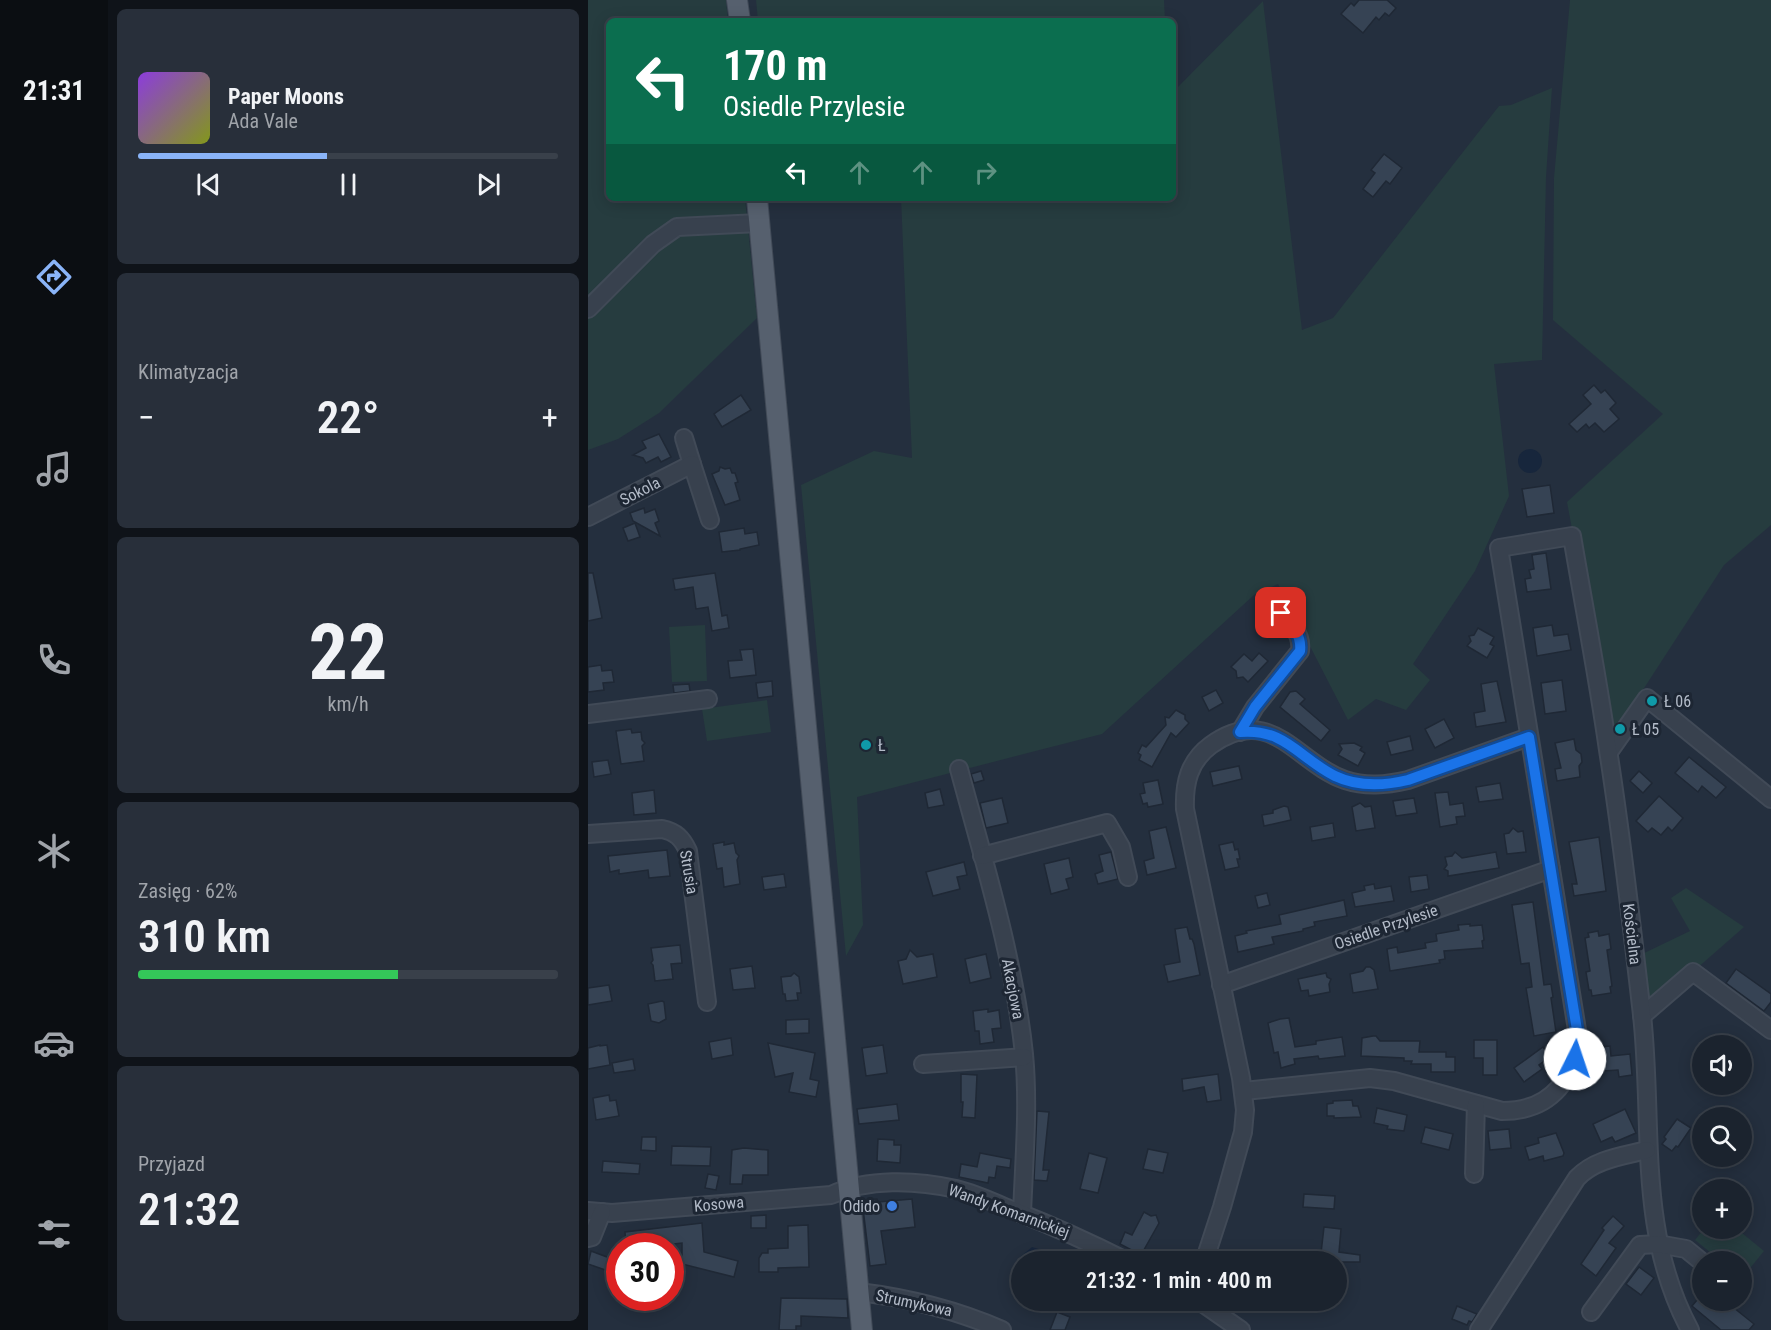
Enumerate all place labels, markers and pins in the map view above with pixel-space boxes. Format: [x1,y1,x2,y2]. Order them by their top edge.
pin [1255,587,1306,638]
place label: Ł 06 [1664,692,1691,711]
marker: Ł 06 [1645,694,1659,708]
place label: Ł 05 [1632,720,1659,739]
marker: Ł 05 [1613,722,1627,736]
place label: Ł [878,736,886,755]
marker: Ł [859,738,873,752]
place label: Odido [843,1197,880,1216]
marker: Odido [885,1199,899,1213]

